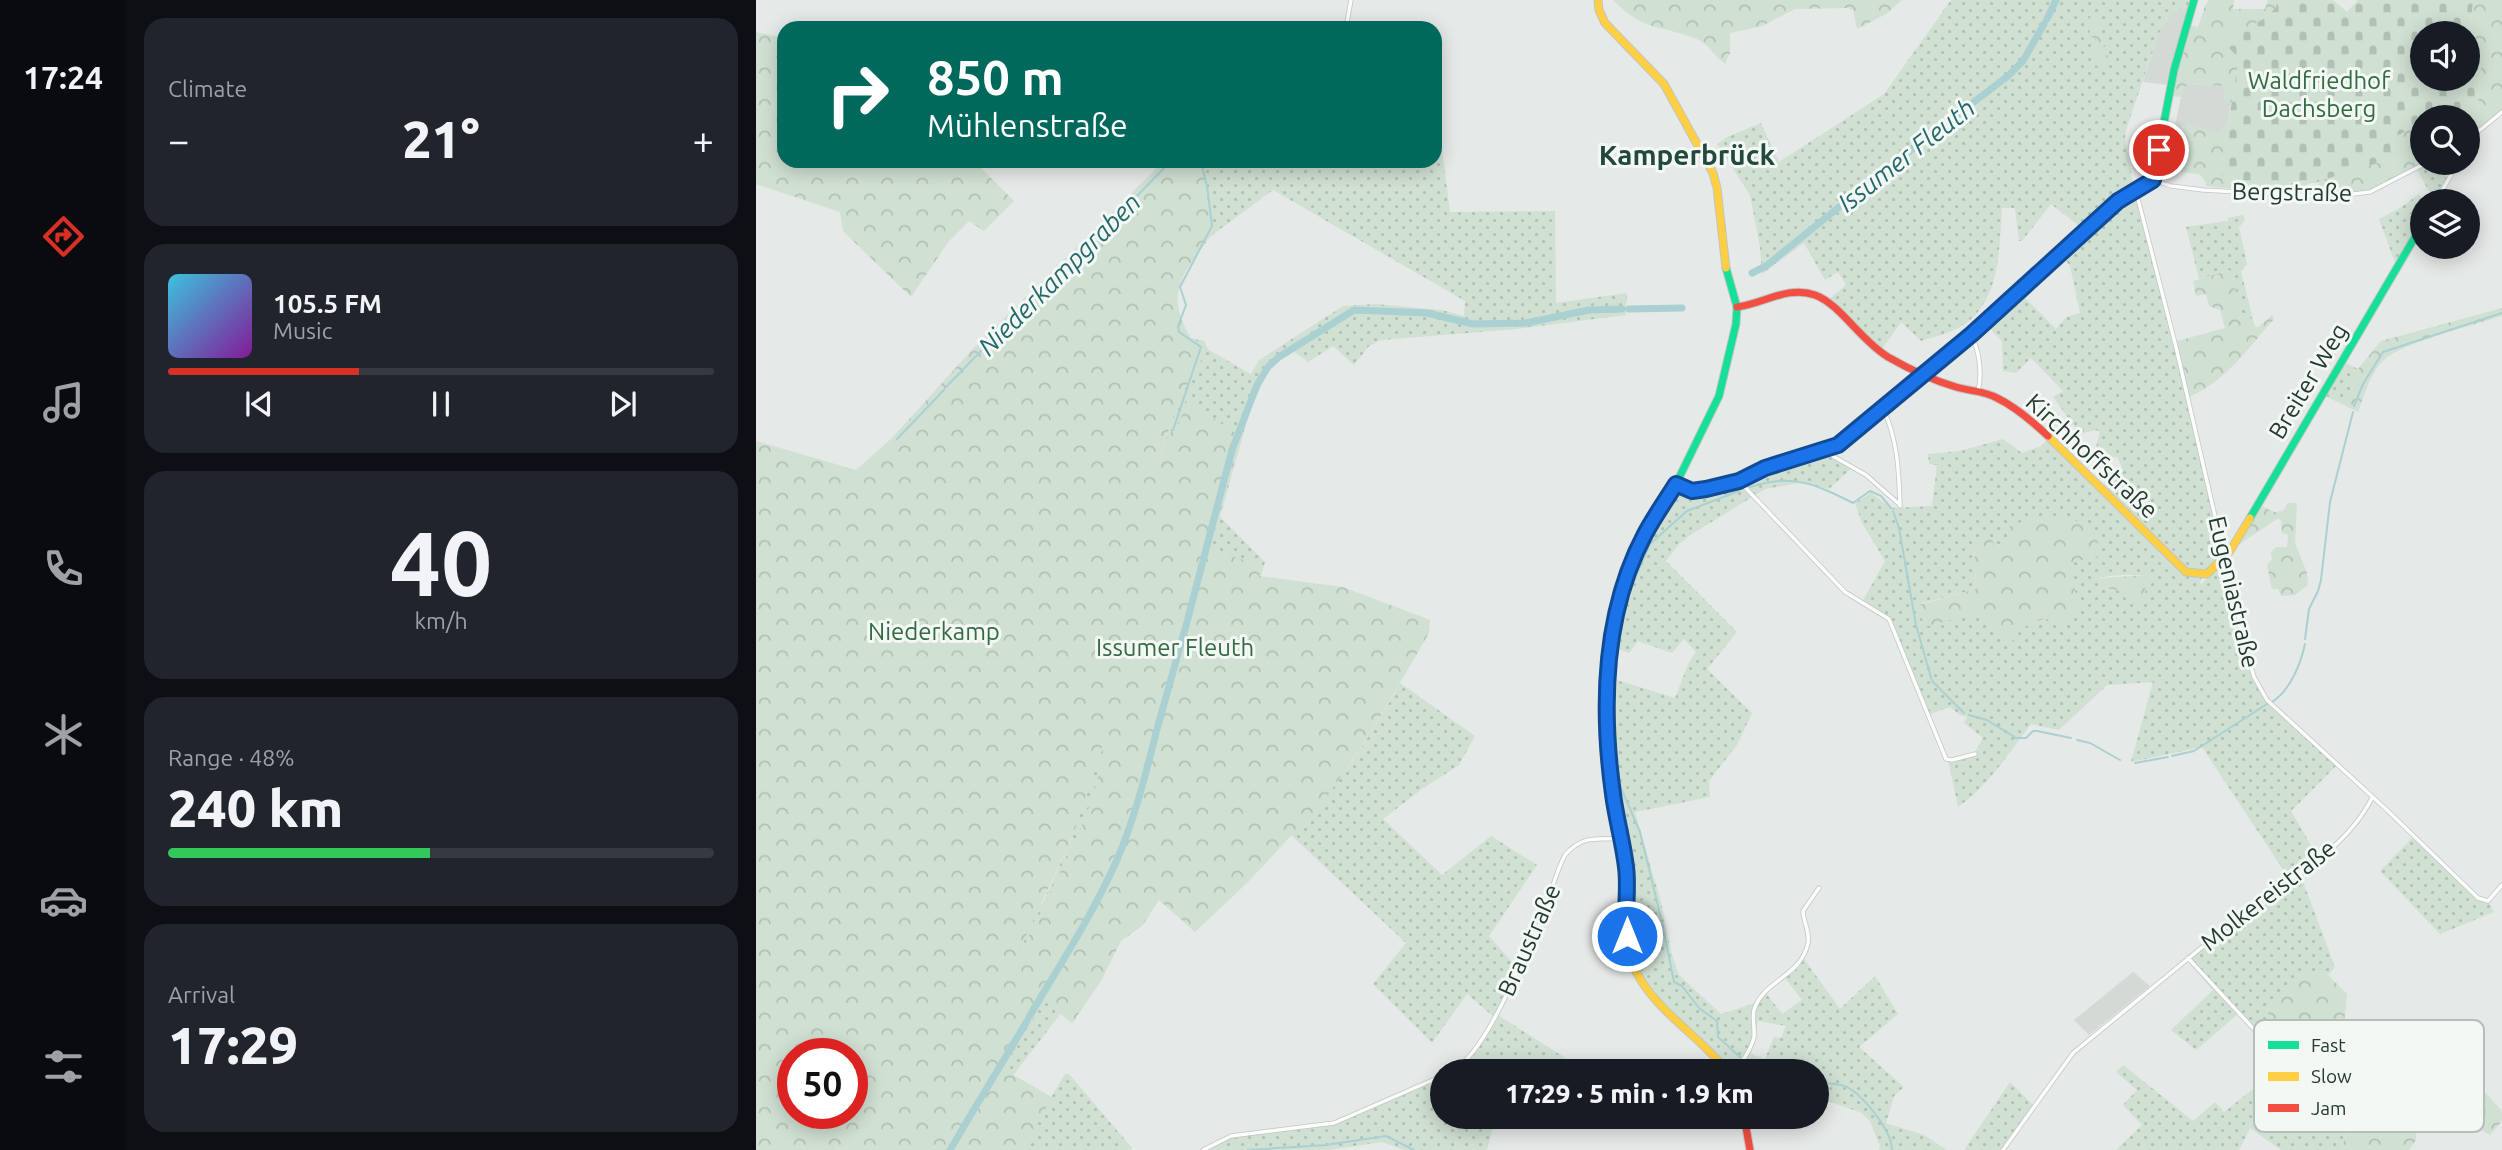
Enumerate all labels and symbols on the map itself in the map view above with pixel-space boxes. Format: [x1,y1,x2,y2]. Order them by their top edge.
park label: Waldfriedhof Dachsberg [2248,67,2391,122]
water label: Issumer Fleuth [1832,93,1980,217]
pin [2129,120,2189,180]
district label: Kamperbrück [1599,139,1775,170]
street label: Bergstraße [2232,177,2352,207]
water label: Niederkampgraben [972,187,1146,361]
street label: Breiter Weg [2263,319,2353,443]
street label: Kirchhoffstraße [2021,388,2163,524]
street label: Eugeniastraße [2203,513,2265,671]
park label: Niederkamp [868,618,1000,645]
park label: Issumer Fleuth [1096,634,1254,661]
street label: Molkereistraße [2195,834,2341,956]
street label: Braustraße [1492,880,1566,1000]
position arrow [1590,899,1664,973]
legend [2254,1020,2484,1132]
text: Fast [2311,1034,2346,1056]
speed limit sign: 50 [777,1038,868,1129]
text: Slow [2311,1065,2352,1087]
text: Jam [2311,1097,2347,1119]

